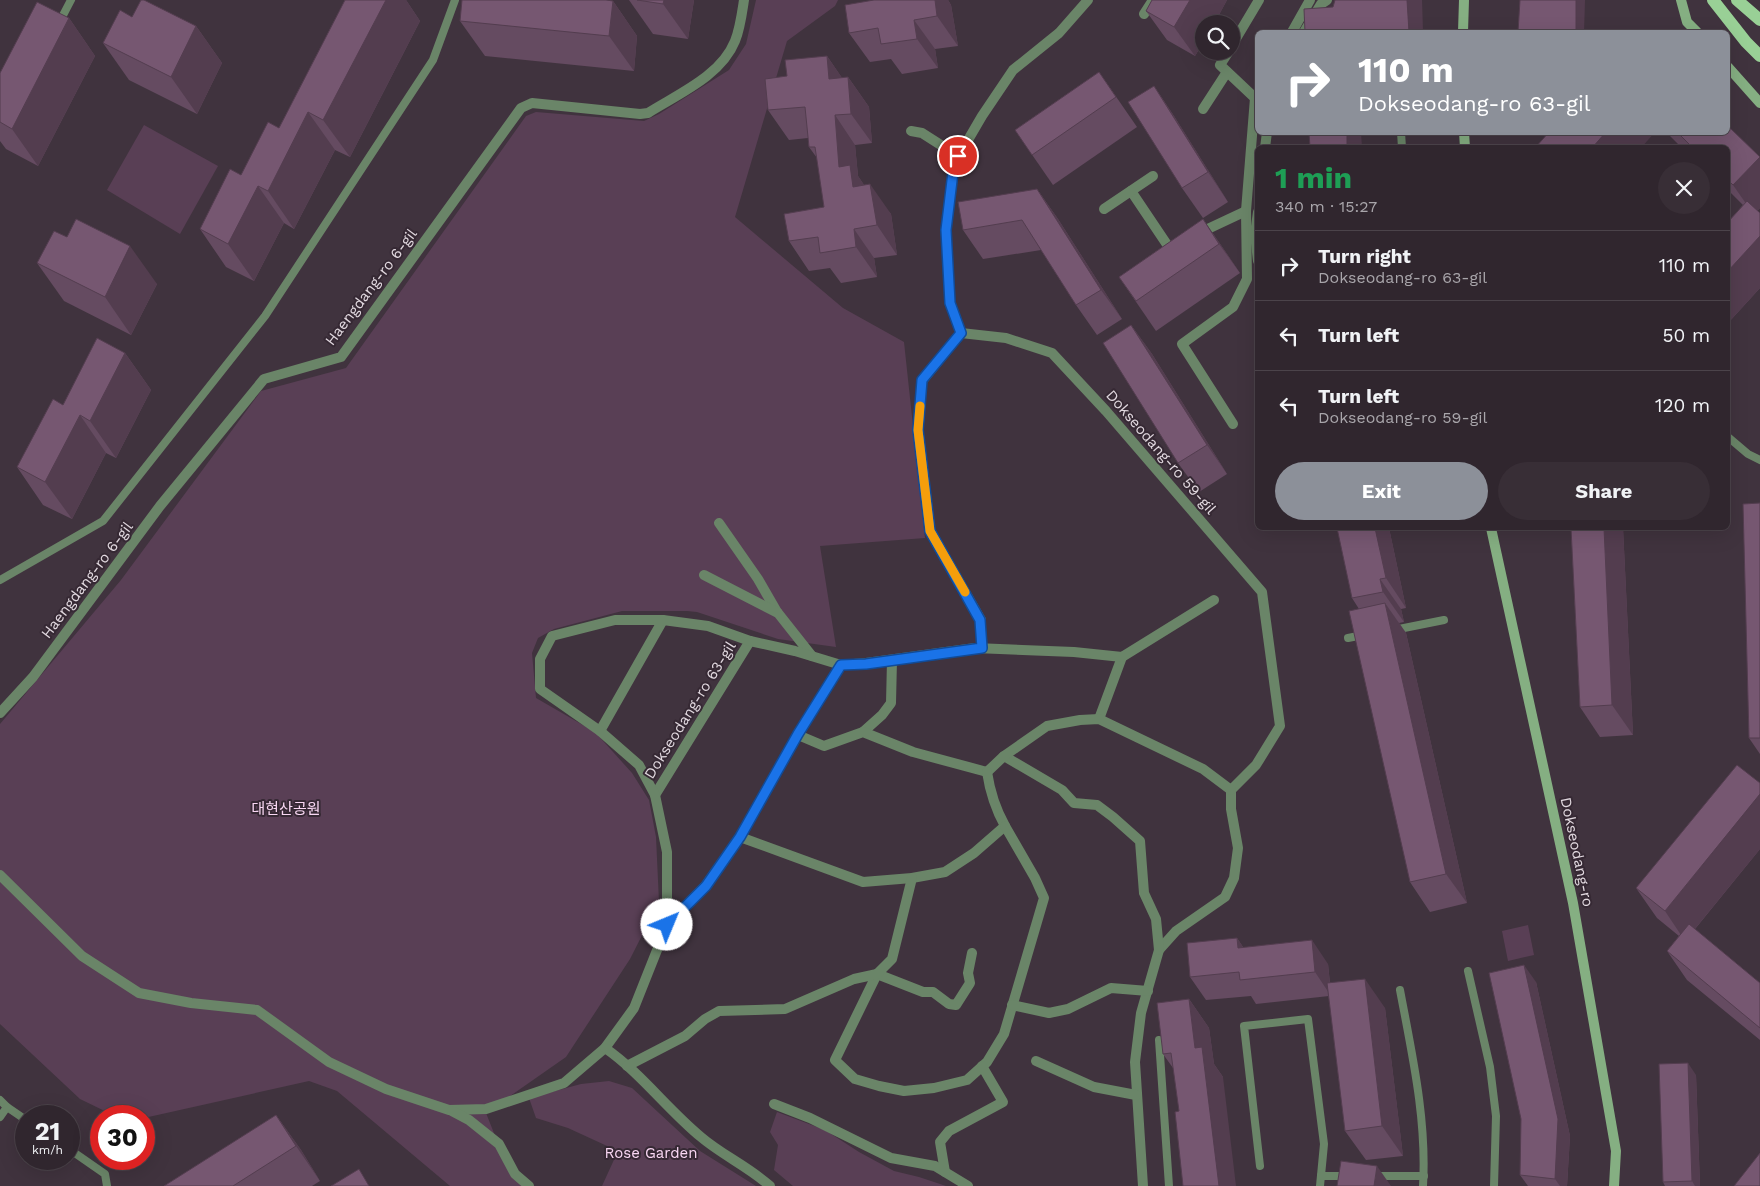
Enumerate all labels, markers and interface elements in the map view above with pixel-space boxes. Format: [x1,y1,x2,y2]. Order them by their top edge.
map controls [1195,15,1240,60]
button: search [1195,15,1240,60]
text: 110 m [1358,49,1454,91]
icon: right [1275,50,1340,115]
text: Dokseodang-ro 63-gil [1358,91,1591,116]
pin [937,135,979,177]
icon: arrive [944,142,972,170]
text: 1 min [1275,160,1352,195]
button: close [1658,162,1710,214]
text: 340 m · 15:27 [1275,197,1377,216]
street label: Haengdang-ro 6-gil [321,225,421,349]
text: Turn right [1318,245,1411,268]
icon: right [1275,252,1303,280]
text: 110 m [1659,254,1710,277]
text: Dokseodang-ro 63-gil [1318,268,1487,287]
icon: left [1275,322,1303,350]
text: Turn left [1318,324,1399,347]
text: 50 m [1663,324,1710,347]
text: Turn left [1318,385,1399,408]
street label: Dokseodang-ro 59-gil [1102,386,1220,518]
icon: left [1275,392,1303,420]
text: 120 m [1655,394,1710,417]
text: Dokseodang-ro 59-gil [1318,408,1487,427]
button: Exit [1275,462,1488,520]
button: Share [1498,462,1710,520]
street label: Haengdang-ro 6-gil [37,518,137,642]
street label: Dokseodang-ro 63-gil [640,638,740,782]
street label: Dokseodang-ro [1557,796,1597,908]
park label: 대현산공원 [251,800,321,818]
position arrow [640,898,692,950]
speed limit sign: 30 [90,1105,155,1170]
text: 21 [35,1117,60,1146]
text: km/h [32,1143,63,1157]
park label: Rose Garden [605,1144,697,1162]

